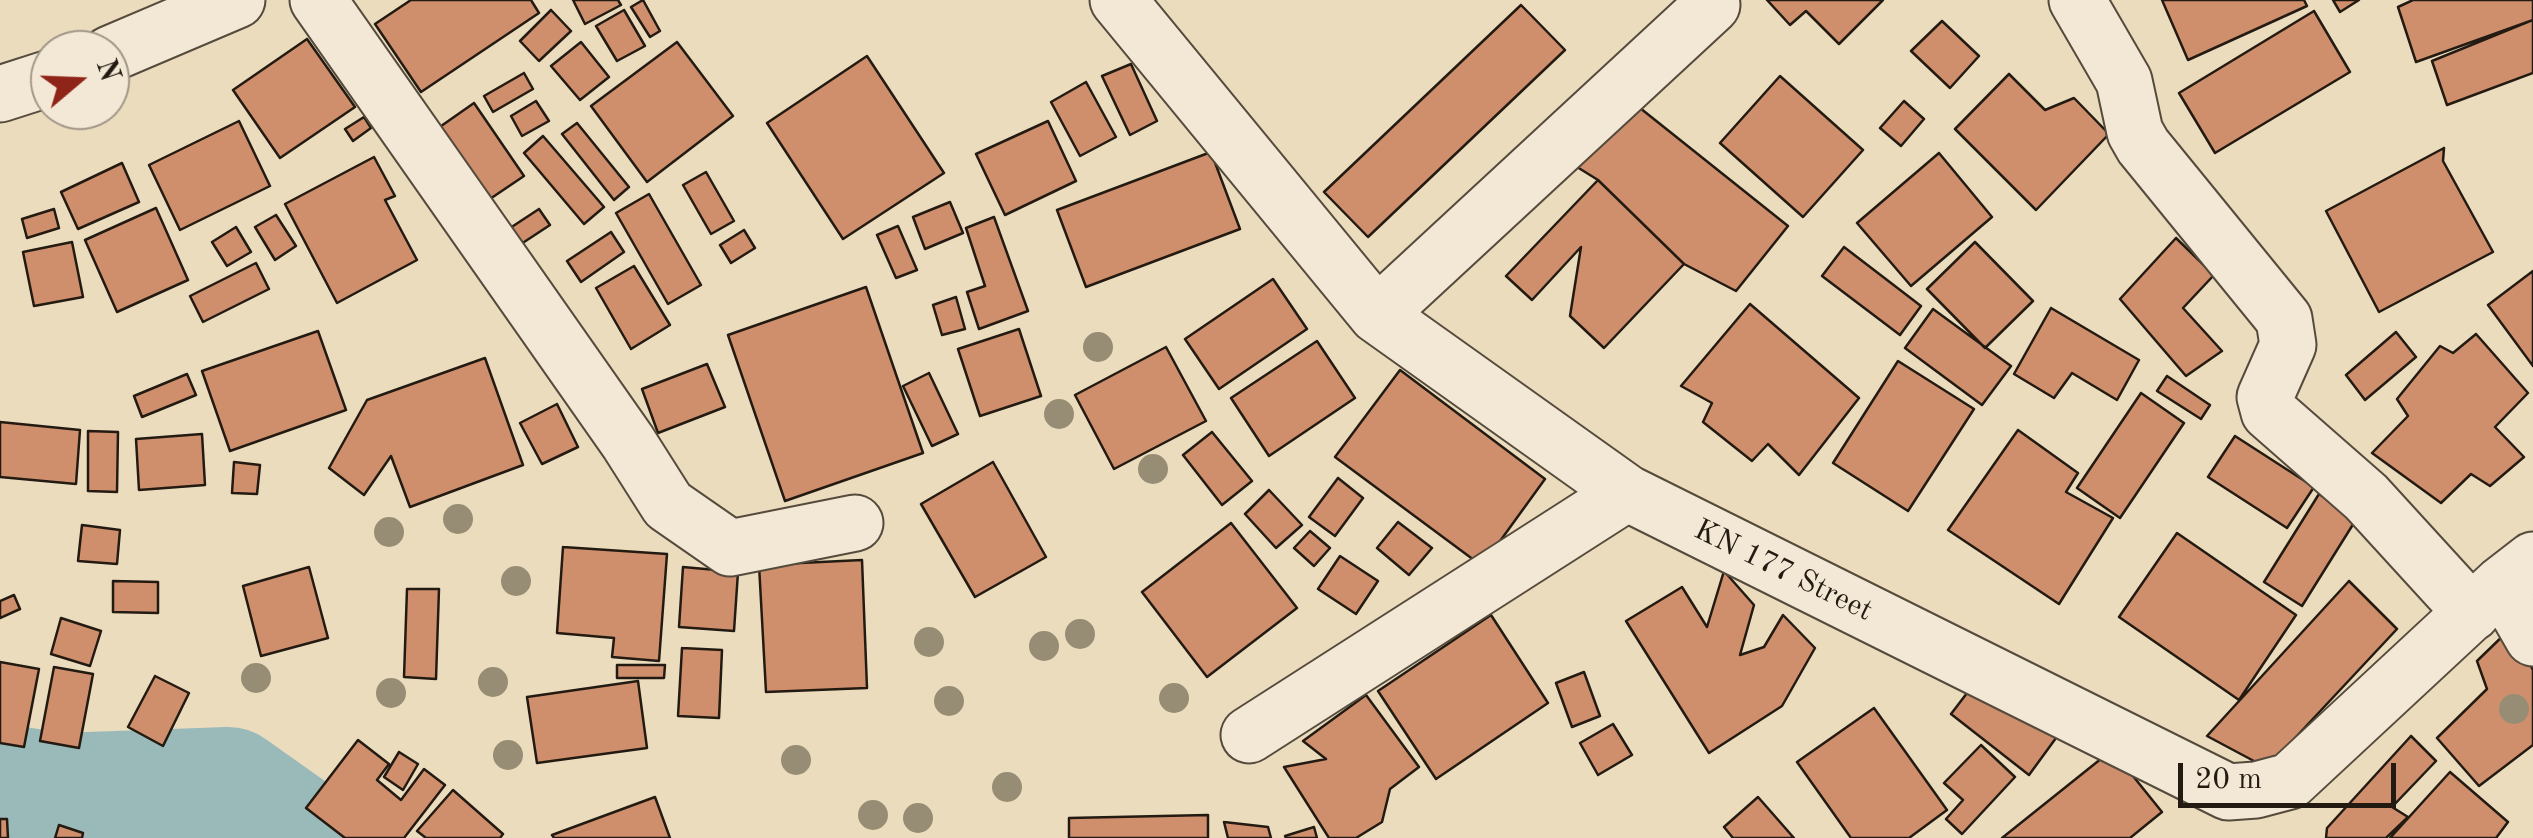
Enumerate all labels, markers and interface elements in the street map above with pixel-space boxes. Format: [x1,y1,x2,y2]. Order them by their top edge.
north arrow [30,30,130,130]
text: N [90,56,123,86]
street label: KN 177 Street [1688,512,1878,630]
scale bar [2183,743,2400,805]
text: 20 m [2195,765,2262,795]

